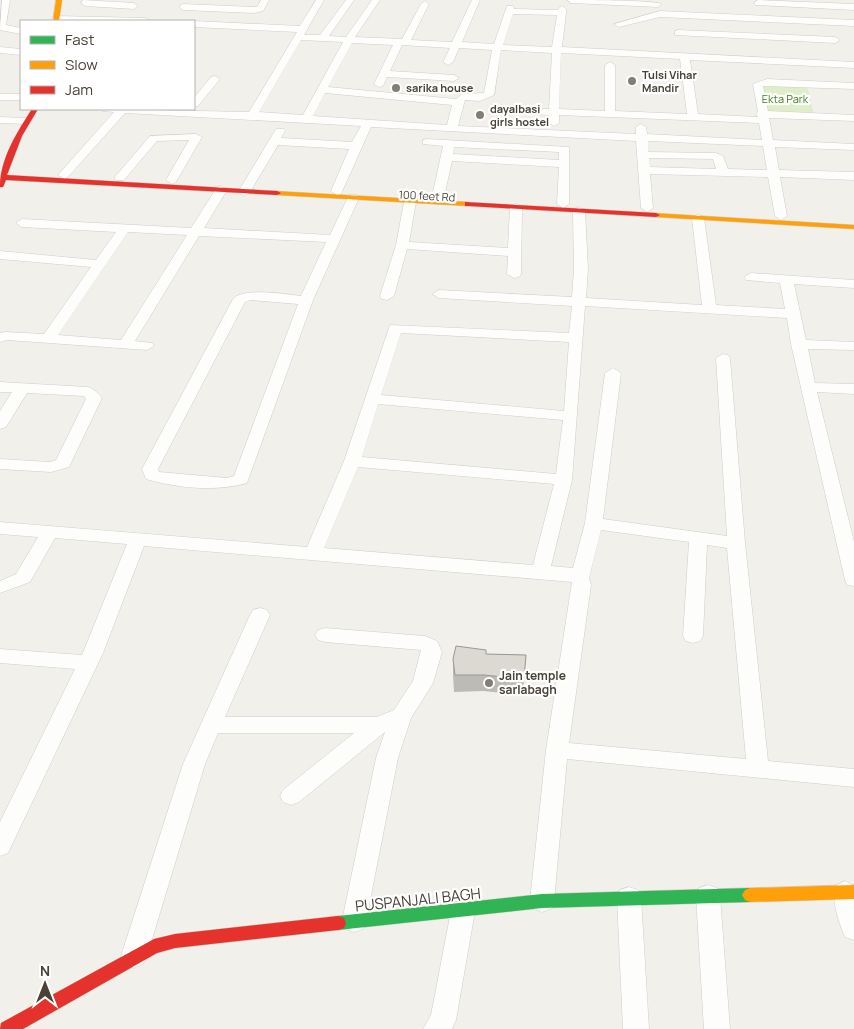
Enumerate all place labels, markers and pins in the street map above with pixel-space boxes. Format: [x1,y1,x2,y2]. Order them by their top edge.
place label: Tulsi Vihar Mandir [642,67,697,95]
marker: Tulsi Vihar Mandir [626,75,638,87]
place label: sarika house [406,80,474,95]
marker: sarika house [390,82,402,94]
place label: dayalbasi girls hostel [490,101,549,129]
marker: dayalbasi girls hostel [474,109,486,121]
place label: Jain temple sarlabagh [499,667,566,698]
marker: Jain temple sarlabagh [483,677,495,689]

